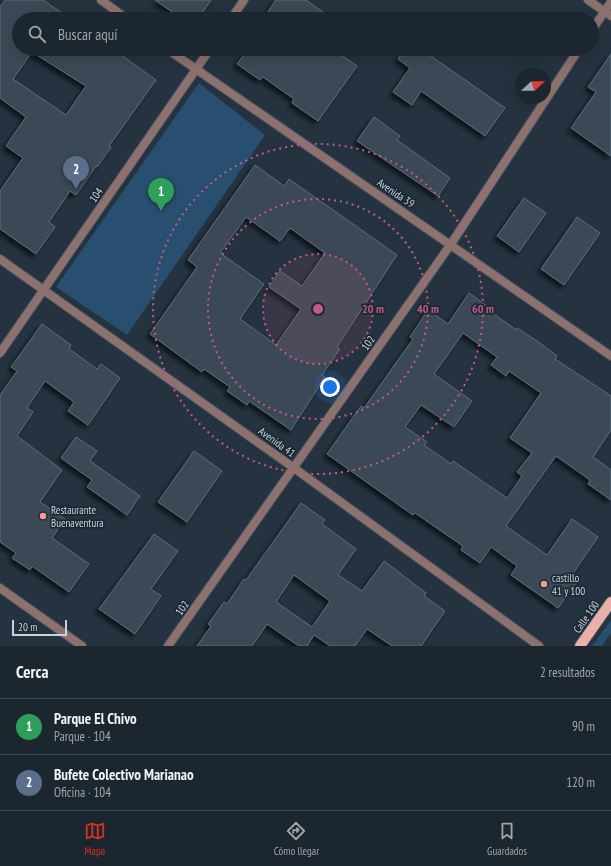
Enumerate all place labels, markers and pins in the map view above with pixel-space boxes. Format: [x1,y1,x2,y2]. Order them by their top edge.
pin: 2 [63,156,89,189]
pin: 1 [148,178,174,211]
centre of rings [311,302,325,316]
place label: Restaurante Buenaventura [51,503,104,530]
marker: Restaurante Buenaventura [38,511,48,521]
place label: castillo 41 y 100 [552,571,585,598]
marker: castillo 41 y 100 [539,579,549,589]

